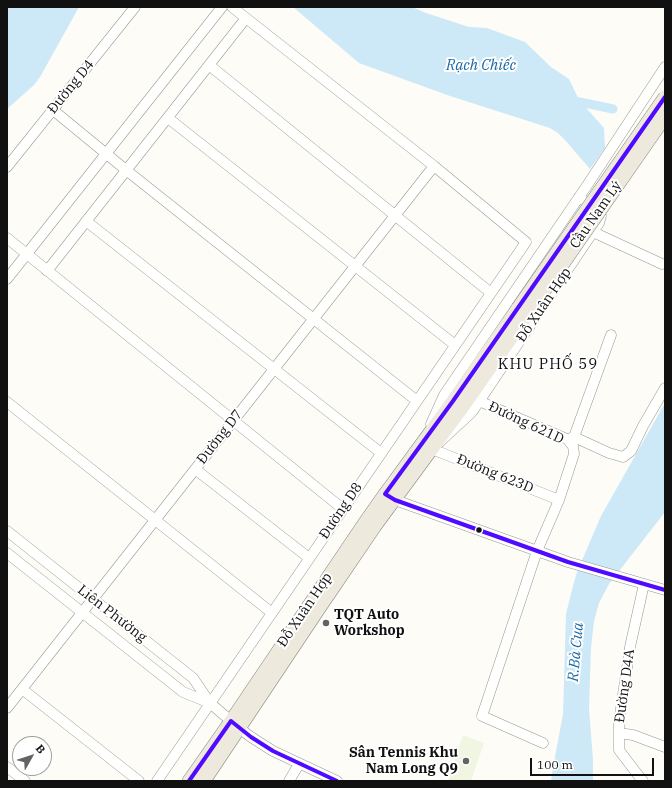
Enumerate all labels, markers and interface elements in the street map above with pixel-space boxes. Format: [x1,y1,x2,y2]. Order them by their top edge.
street label: Đường D4 [44,57,98,117]
water label: Rạch Chiếc [446,57,516,75]
street label: Cầu Nam Lý [567,178,625,252]
street label: Đỗ Xuân Hợp [513,265,575,345]
district label: KHU PHỐ 59 [498,356,598,374]
street label: Đường 621D [486,398,566,448]
street label: Đường D7 [194,406,246,468]
street label: Đường 623D [454,451,536,497]
street label: Đường D8 [316,480,366,542]
unlabelled marker [474,525,484,535]
street label: Đỗ Xuân Hợp [274,570,336,650]
street label: Liên Phường [74,582,150,646]
place label: TQT Auto Workshop [334,607,405,640]
marker: TQT Auto Workshop [321,618,331,628]
water label: R.Bà Cua [564,622,588,682]
street label: Đường D4A [612,648,638,724]
north arrow [12,736,52,776]
text: B [33,742,48,756]
place label: Sân Tennis Khu Nam Long Q9 [349,745,458,778]
scale bar [532,750,656,776]
marker: Sân Tennis Khu Nam Long Q9 [461,756,471,766]
text: 100 m [537,757,573,772]

